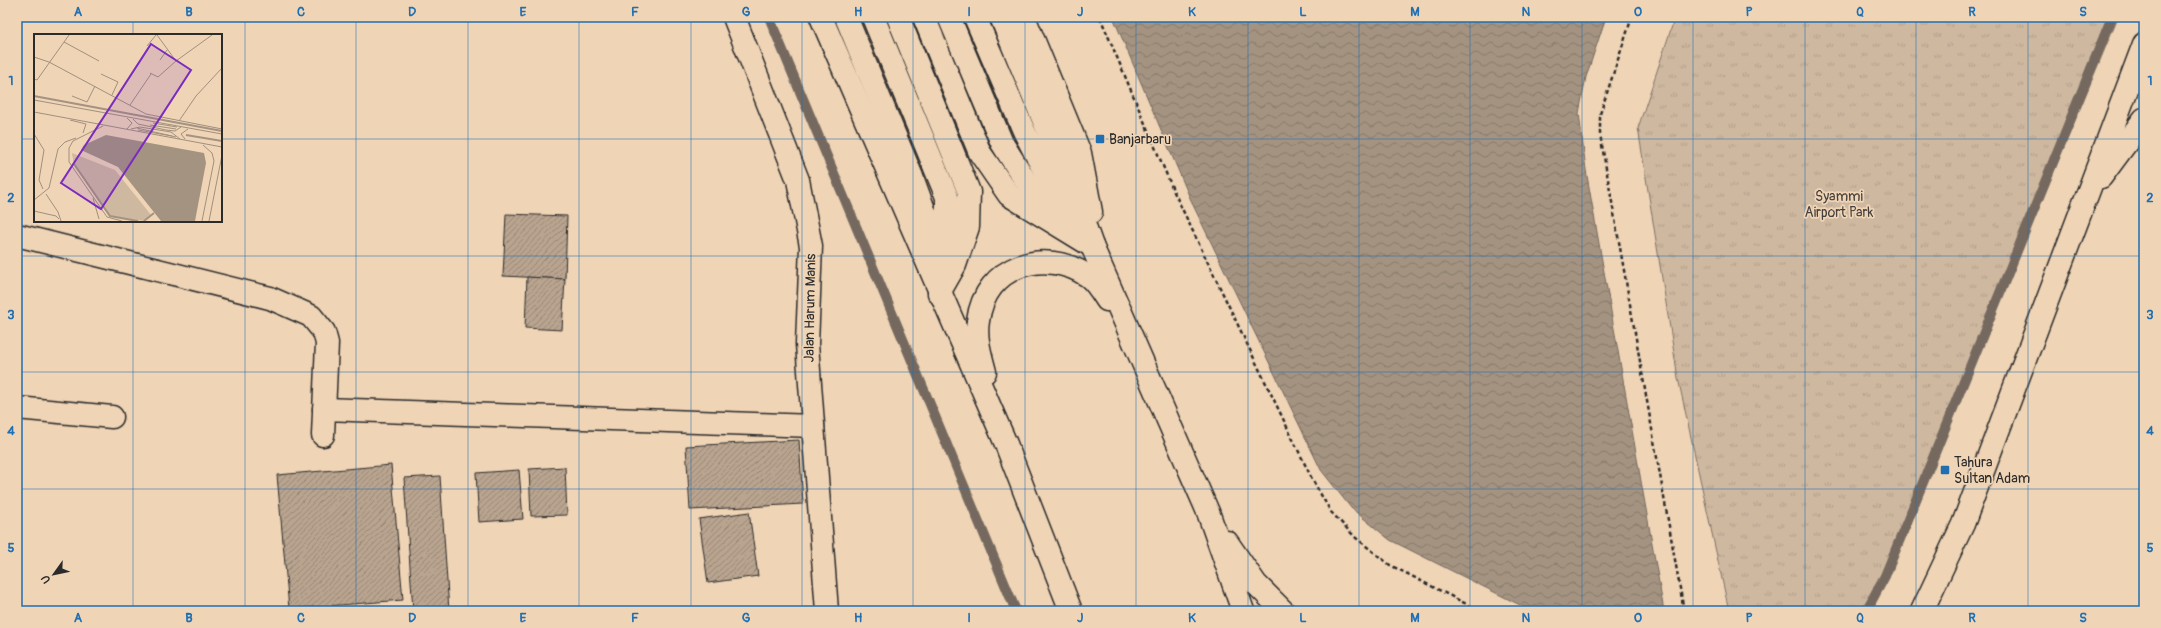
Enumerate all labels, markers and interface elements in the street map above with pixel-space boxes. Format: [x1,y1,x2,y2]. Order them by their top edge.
text: A [74,4,83,20]
text: B [185,4,193,20]
text: C [297,4,305,20]
text: D [408,4,416,20]
text: E [520,4,527,20]
text: F [631,4,639,20]
text: G [742,4,751,20]
text: H [854,4,862,20]
text: I [967,4,971,20]
text: J [1077,4,1083,20]
text: K [1188,4,1196,20]
text: L [1299,4,1307,20]
text: M [1410,4,1420,20]
text: N [1522,4,1531,20]
text: O [1634,4,1643,20]
text: P [1745,4,1753,20]
text: Q [1856,4,1864,20]
text: R [1968,4,1976,20]
text: S [2079,4,2087,20]
inset map [34,34,222,222]
text: 1 [8,73,14,89]
text: 1 [2147,73,2153,89]
place label: Banjarbaru [1109,131,1171,148]
marker: Banjarbaru [1094,133,1106,145]
park label: Syammi Airport Park [1805,188,1874,221]
text: 2 [7,190,15,206]
text: 2 [2146,190,2154,206]
street label: Jalan Harum Manis [801,253,819,363]
text: 3 [7,307,15,323]
text: 3 [2146,307,2154,323]
text: 4 [7,423,15,439]
text: 4 [2146,423,2154,439]
place label: Tahura Sultan Adam [1954,454,2030,487]
marker: Tahura Sultan Adam [1939,464,1951,476]
text: 5 [7,540,15,556]
text: 5 [2146,540,2154,556]
north arrow [34,554,74,594]
text: U [39,573,53,586]
text: A [74,610,83,626]
text: B [185,610,193,626]
text: C [297,610,305,626]
text: D [408,610,416,626]
text: E [520,610,527,626]
text: F [631,610,639,626]
text: G [742,610,751,626]
text: H [854,610,862,626]
text: I [967,610,971,626]
text: J [1077,610,1083,626]
text: K [1188,610,1196,626]
text: L [1299,610,1307,626]
text: M [1410,610,1420,626]
text: N [1522,610,1531,626]
text: O [1634,610,1643,626]
text: P [1745,610,1753,626]
text: Q [1856,610,1864,626]
text: R [1968,610,1976,626]
text: S [2079,610,2087,626]

